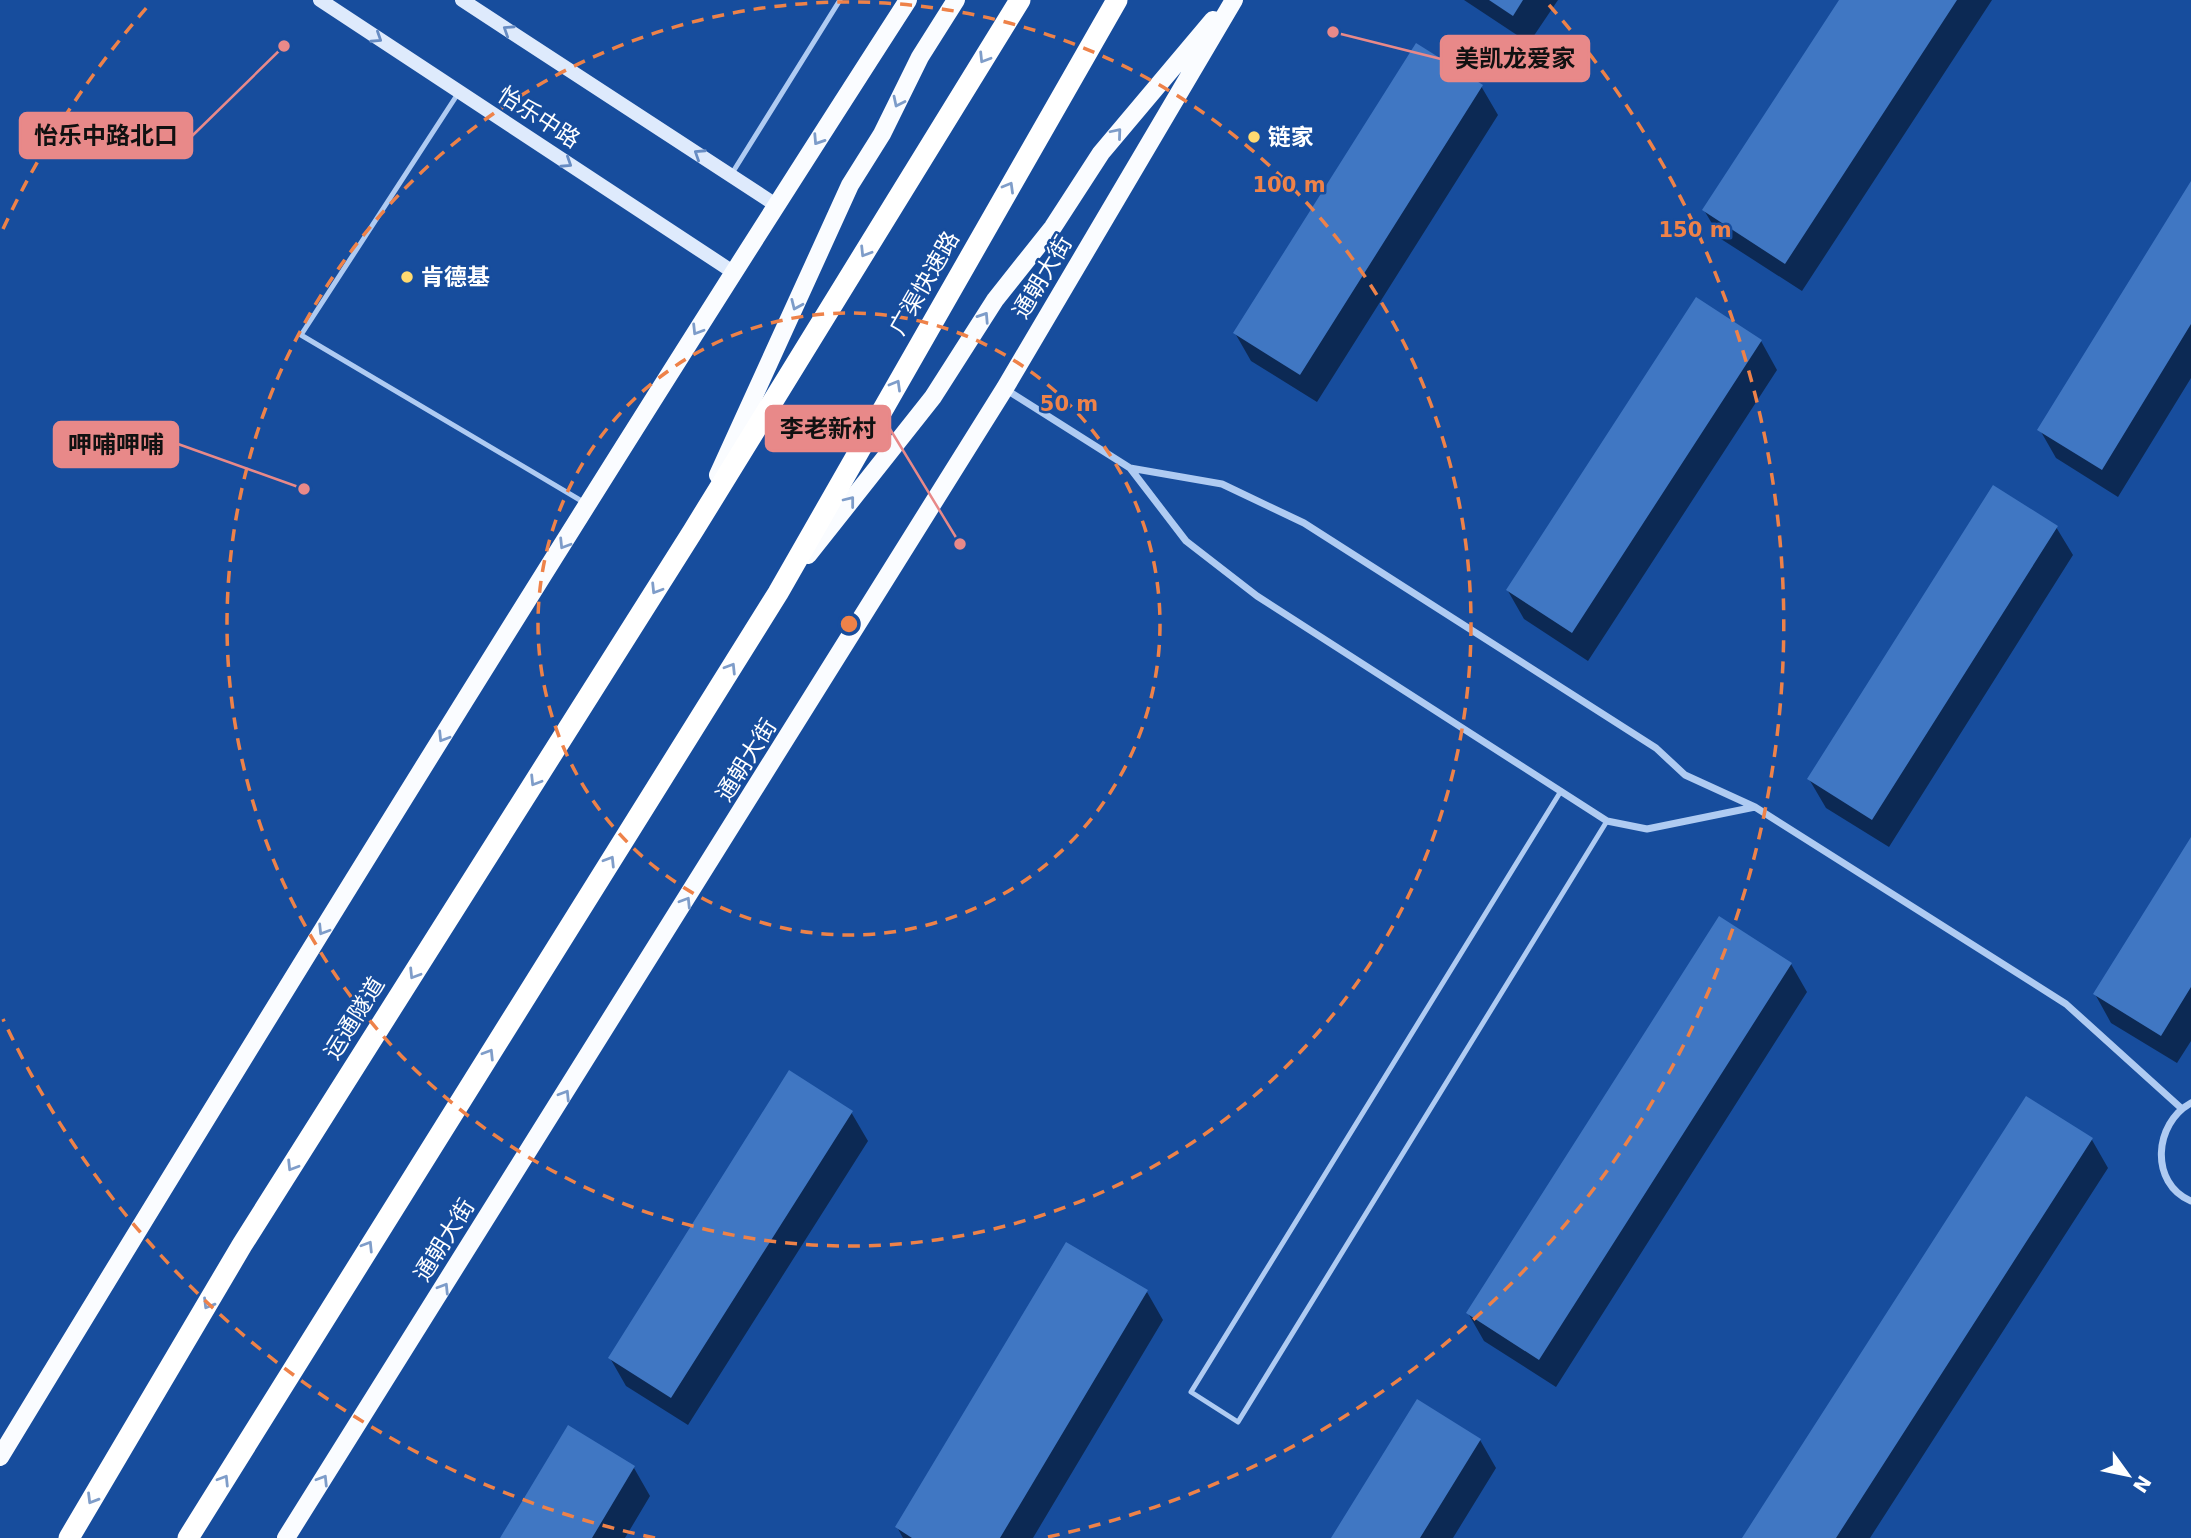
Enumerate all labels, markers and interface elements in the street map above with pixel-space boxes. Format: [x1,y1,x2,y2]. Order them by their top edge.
one-way arrow [503,26,516,38]
one-way arrow [369,29,382,42]
callout: 美凯龙爱家 [1441,36,1589,81]
text: 美凯龙爱家 [1455,45,1575,73]
one-way arrow [979,51,992,64]
street label: 怡乐中路 [493,81,585,153]
one-way arrow [892,95,906,107]
callout: 怡乐中路北口 [20,113,192,158]
text: 怡乐中路北口 [34,122,178,150]
place label: 链家 [1268,124,1314,150]
one-way arrow [1109,129,1121,142]
marker: 链家 [1246,129,1262,145]
one-way arrow [814,132,827,145]
one-way arrow [693,149,706,162]
one-way arrow [559,154,572,167]
text: 100 m [1252,173,1326,197]
one-way arrow [1001,182,1014,195]
text: 150 m [1658,218,1732,242]
street label: 广渠快速路 [884,227,964,339]
street label: 通朝大街 [1007,231,1077,323]
one-way arrow [860,244,873,257]
place label: 肯德基 [421,264,490,290]
marker: 肯德基 [399,269,415,285]
one-way arrow [790,297,804,310]
one-way arrow [975,312,988,325]
one-way arrow [692,322,705,335]
one-way arrow [888,380,901,392]
text: 50 m [1040,392,1098,416]
callout: 李老新村 [766,406,890,451]
text: 李老新村 [780,415,876,443]
callout: 呷哺呷哺 [54,422,178,467]
text: 呷哺呷哺 [68,431,164,459]
one-way arrow [842,497,855,509]
one-way arrow [559,536,572,549]
one-way arrow [652,581,665,594]
centre of rings [837,612,861,636]
one-way arrow [722,663,735,676]
street label: 通朝大街 [711,714,781,806]
one-way arrow [439,729,452,742]
one-way arrow [530,774,543,787]
one-way arrow [601,855,614,868]
one-way arrow [677,897,690,910]
one-way arrow [318,922,331,935]
one-way arrow [409,966,422,979]
street label: 运通隧道 [319,972,389,1064]
one-way arrow [480,1048,493,1061]
one-way arrow [556,1090,569,1103]
one-way arrow [288,1158,301,1171]
street label: 通朝大街 [409,1194,479,1286]
one-way arrow [359,1241,372,1254]
one-way arrow [435,1282,448,1295]
one-way arrow [203,1296,216,1309]
north arrow [2093,1440,2163,1510]
text: N [2129,1472,2156,1497]
one-way arrow [215,1474,228,1487]
one-way arrow [314,1475,327,1488]
one-way arrow [87,1492,100,1505]

